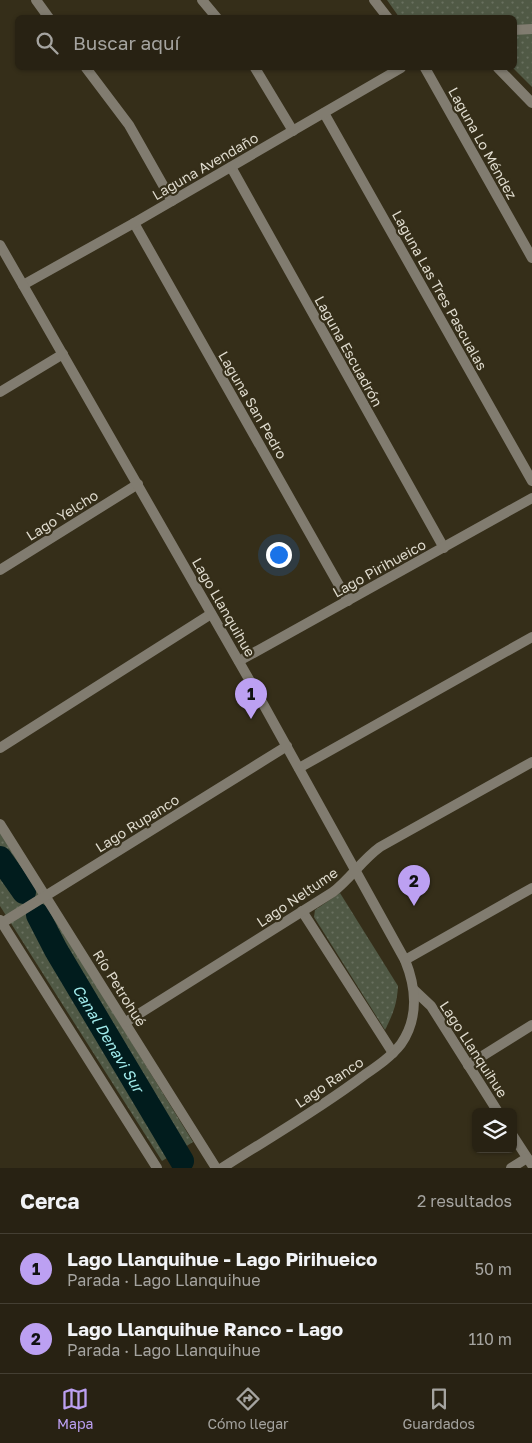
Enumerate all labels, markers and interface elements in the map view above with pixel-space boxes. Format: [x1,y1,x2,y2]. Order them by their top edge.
search box [15,15,517,70]
icon: search [33,29,61,57]
text: Buscar aquí [73,31,180,54]
street label: Laguna Lo Méndez [445,84,521,202]
street label: Laguna Avendaño [149,129,261,203]
street label: Laguna Las Tres Pascualas [389,207,491,373]
street label: Laguna Escuadrón [311,293,387,409]
street label: Laguna San Pedro [215,348,291,462]
street label: Lago Yelcho [23,486,101,544]
street label: Lago Pirihueico [330,535,428,601]
your location [266,542,292,568]
street label: Lago Llanquihue [189,555,259,659]
pin: 1 [235,678,267,719]
street label: Lago Rupanco [92,791,182,855]
street label: Lago Neltume [253,864,341,930]
pin: 2 [398,865,430,906]
street label: Río Petrohué [90,947,150,1029]
water label: Canal Denavi Sur [70,981,149,1097]
street label: Lago Llanquihue [437,998,511,1100]
street label: Lago Ranco [292,1053,366,1111]
map controls [472,1108,517,1153]
button: layers [472,1108,517,1153]
text: Cerca [20,1188,79,1214]
text: 2 resultados [417,1191,512,1211]
text: Lago Llanquihue - Lago Pirihueico [67,1247,377,1270]
text: 1 [32,1259,40,1279]
text: 50 m [475,1259,512,1279]
text: Parada · Lago Llanquihue [67,1270,261,1290]
text: Lago Llanquihue Ranco - Lago [67,1317,343,1340]
text: 2 [31,1329,41,1349]
text: 110 m [468,1329,512,1349]
text: Parada · Lago Llanquihue [67,1340,261,1360]
tab: Mapa [57,1385,93,1432]
tab: Cómo llegar [207,1385,289,1432]
tab: Guardados [402,1385,475,1432]

